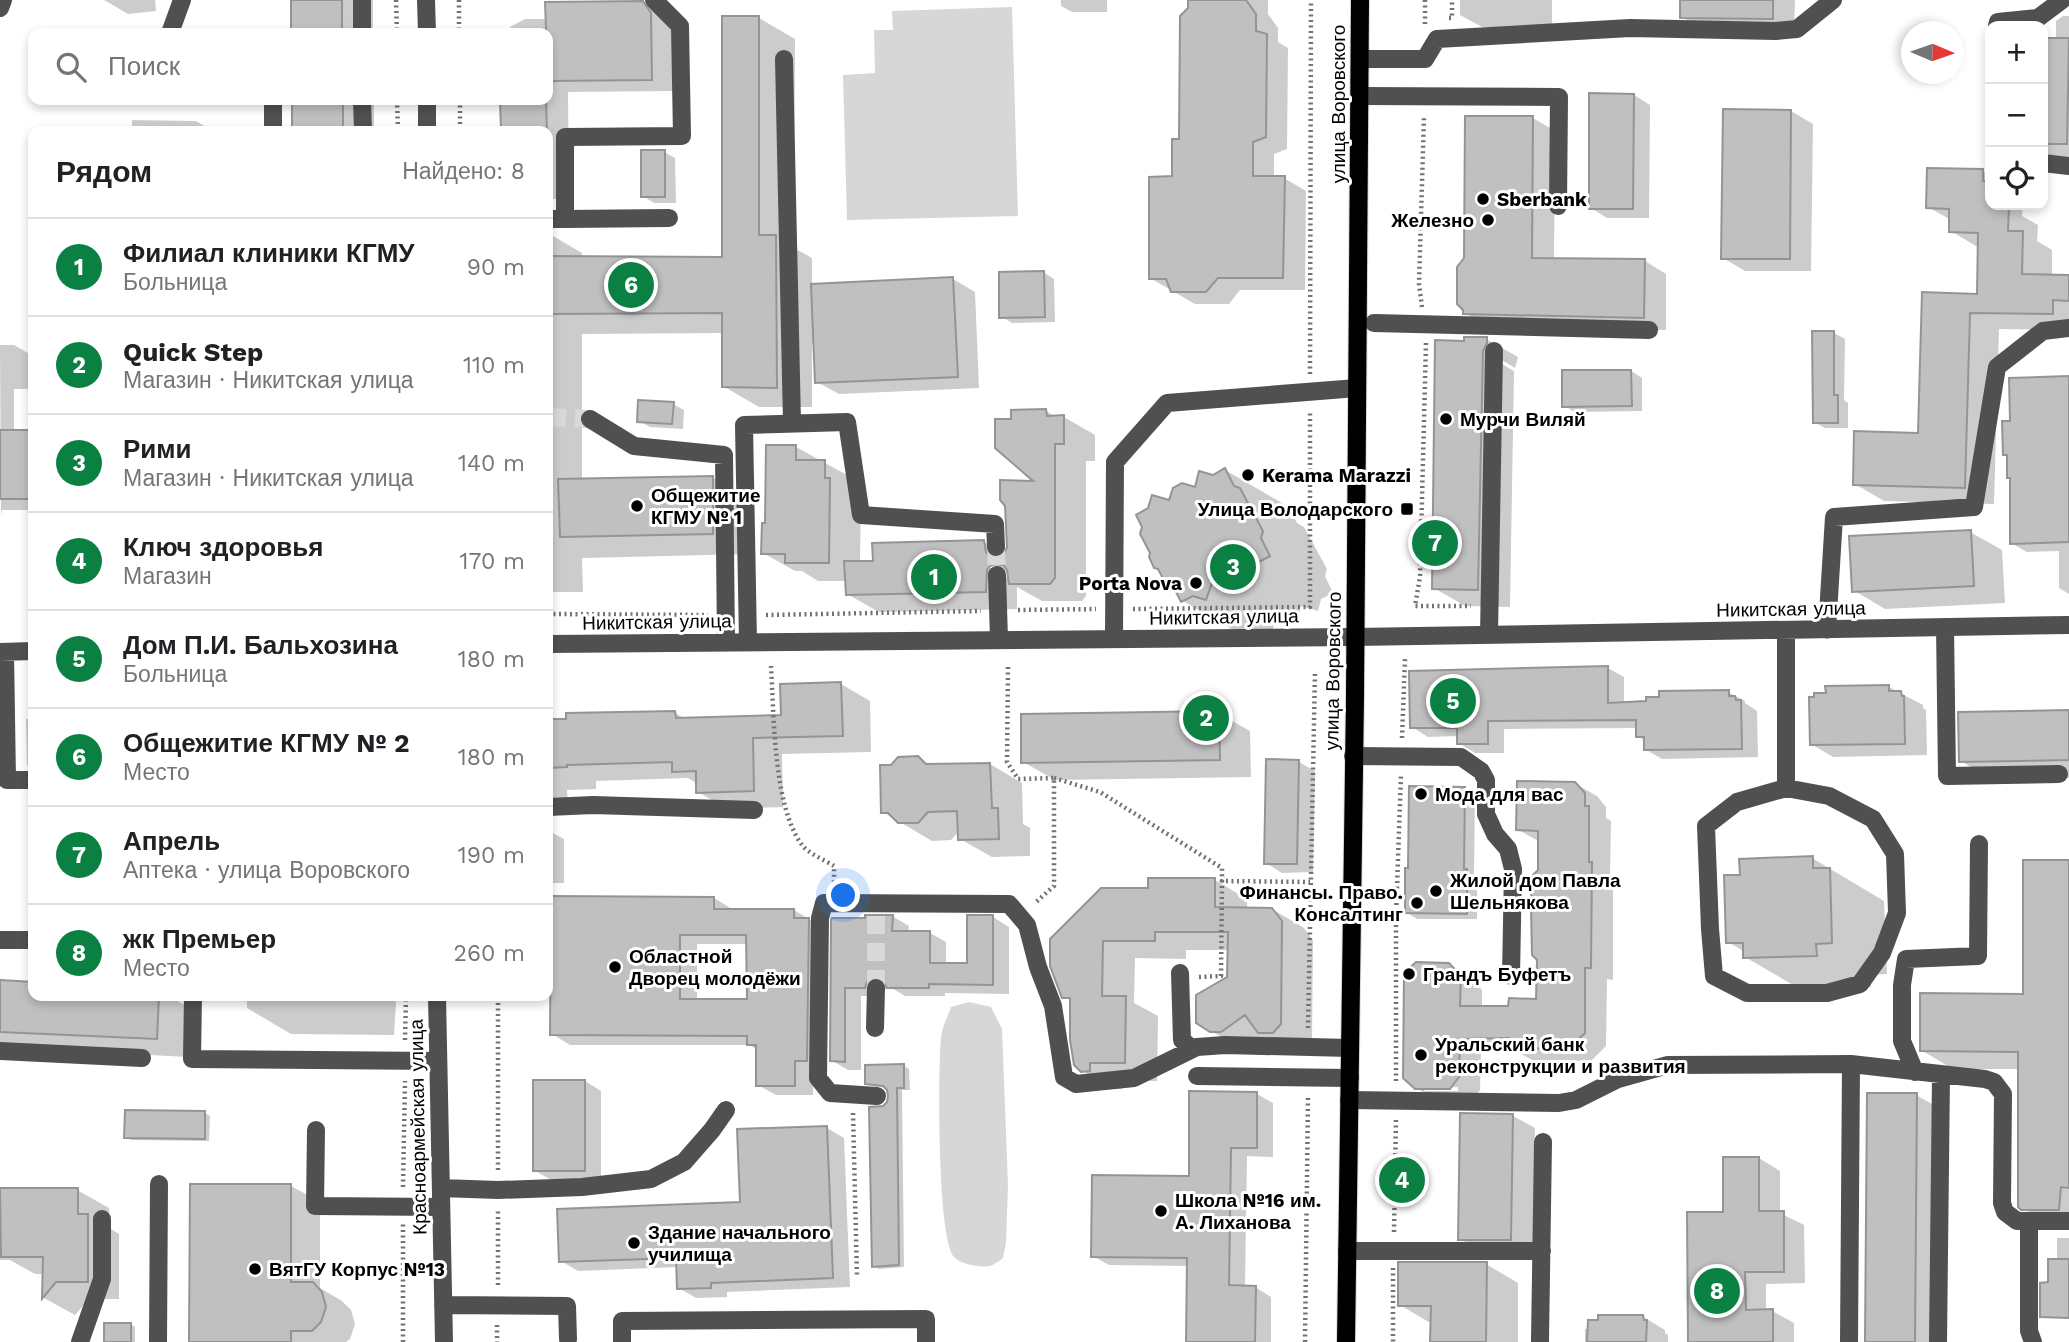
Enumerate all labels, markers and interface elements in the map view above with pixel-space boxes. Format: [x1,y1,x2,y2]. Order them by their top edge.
north arrow [1901,21,1964,84]
map controls [1985,21,2048,210]
button: + [1985,21,2048,84]
street label: улица Воровского [1327,25,1350,183]
search box [28,28,553,105]
icon: search [52,48,90,86]
text: Поиск [108,51,180,81]
button: − [1985,84,2048,147]
button: locate [1985,147,2048,210]
text: Рядом [56,154,152,189]
text: Найдено: 8 [402,158,525,185]
place label: Sberbank [1497,188,1587,211]
marker: Sberbank [1475,191,1491,207]
place label: Железно [1390,209,1474,232]
marker: Железно [1480,212,1496,228]
text: Филиал клиники КГМУ [123,238,414,268]
text: 1 [74,254,84,281]
text: 90 m [467,254,525,281]
pin: 6 [608,259,654,311]
text: Больница [123,269,227,296]
text: Quick Step [123,337,263,367]
text: 2 [72,352,86,379]
text: 110 m [463,352,525,379]
text: Магазин · Никитская улица [123,367,414,394]
place label: Мурчи Виляй [1460,408,1586,431]
marker: Мурчи Виляй [1438,411,1454,427]
text: Рими [123,434,192,464]
text: 3 [72,450,86,477]
text: 140 m [458,450,525,477]
place label: Kerama Marazzi [1262,464,1411,487]
text: Магазин · Никитская улица [123,465,414,492]
marker: Kerama Marazzi [1240,467,1256,483]
place label: Общежитие КГМУ № 1 [651,484,761,529]
marker: Общежитие КГМУ № 1 [629,498,645,514]
place label: Улица Володарского [1198,498,1393,521]
marker: Улица Володарского [1399,501,1415,517]
pin: 7 [1412,517,1458,569]
text: Ключ здоровья [123,532,323,562]
pin: 3 [1210,541,1256,593]
text: 4 [72,548,86,575]
text: 170 m [460,548,525,575]
pin: 1 [911,551,957,603]
text: Магазин [123,563,212,590]
place label: Porta Nova [1079,572,1182,595]
marker: Porta Nova [1188,575,1204,591]
street label: улица Воровского [1320,591,1346,751]
street label: Никитская улица [1716,596,1866,622]
street label: Никитская улица [1149,604,1299,630]
street label: Никитская улица [582,609,732,635]
text: Дом П.И. Бальхозина [123,630,398,660]
text: 5 [72,646,86,673]
text: 180 m [458,646,525,673]
text: Больница [123,661,227,688]
pin: 5 [1430,675,1476,727]
pin: 2 [1183,692,1229,744]
text: Общежитие КГМУ № 2 [123,728,409,758]
text: 6 [72,744,86,771]
text: 180 m [458,744,525,771]
text: Место [123,759,190,786]
place label: Мода для вас [1435,783,1564,806]
marker: Мода для вас [1413,786,1429,802]
text: Апрель [123,826,220,856]
text: 7 [72,842,86,869]
text: 190 m [458,842,525,869]
text: Аптека · улица Воровского [123,857,410,884]
place label: Жилой дом Павла Шельнякова [1449,869,1621,914]
your location [826,878,860,912]
place label: Финансы. Право. Консалтинг [1239,881,1403,926]
marker: Жилой дом Павла Шельнякова [1428,883,1444,899]
marker: Финансы. Право. Консалтинг [1409,895,1425,911]
text: жк Премьер [123,924,276,954]
text: 8 [72,940,86,967]
text: 260 m [454,940,525,967]
place label: Областной Дворец молодёжи [629,945,801,990]
text: Место [123,955,190,982]
marker: Областной Дворец молодёжи [607,959,623,975]
place label: Грандъ Буфетъ [1423,963,1572,986]
marker: Грандъ Буфетъ [1401,966,1417,982]
street label: Красноармейская улица [405,1018,431,1235]
place label: Уральский банк реконструкции и развития [1435,1033,1686,1078]
marker: Уральский банк реконструкции и развития [1413,1047,1429,1063]
pin: 4 [1379,1154,1425,1206]
place label: Школа №16 им. А. Лиханова [1175,1189,1321,1234]
marker: Школа №16 им. А. Лиханова [1153,1203,1169,1219]
place label: Здание начального училища [648,1221,831,1266]
marker: Здание начального училища [626,1235,642,1251]
place label: ВятГУ Корпус №13 [269,1258,445,1281]
marker: ВятГУ Корпус №13 [247,1261,263,1277]
pin: 8 [1694,1265,1740,1317]

